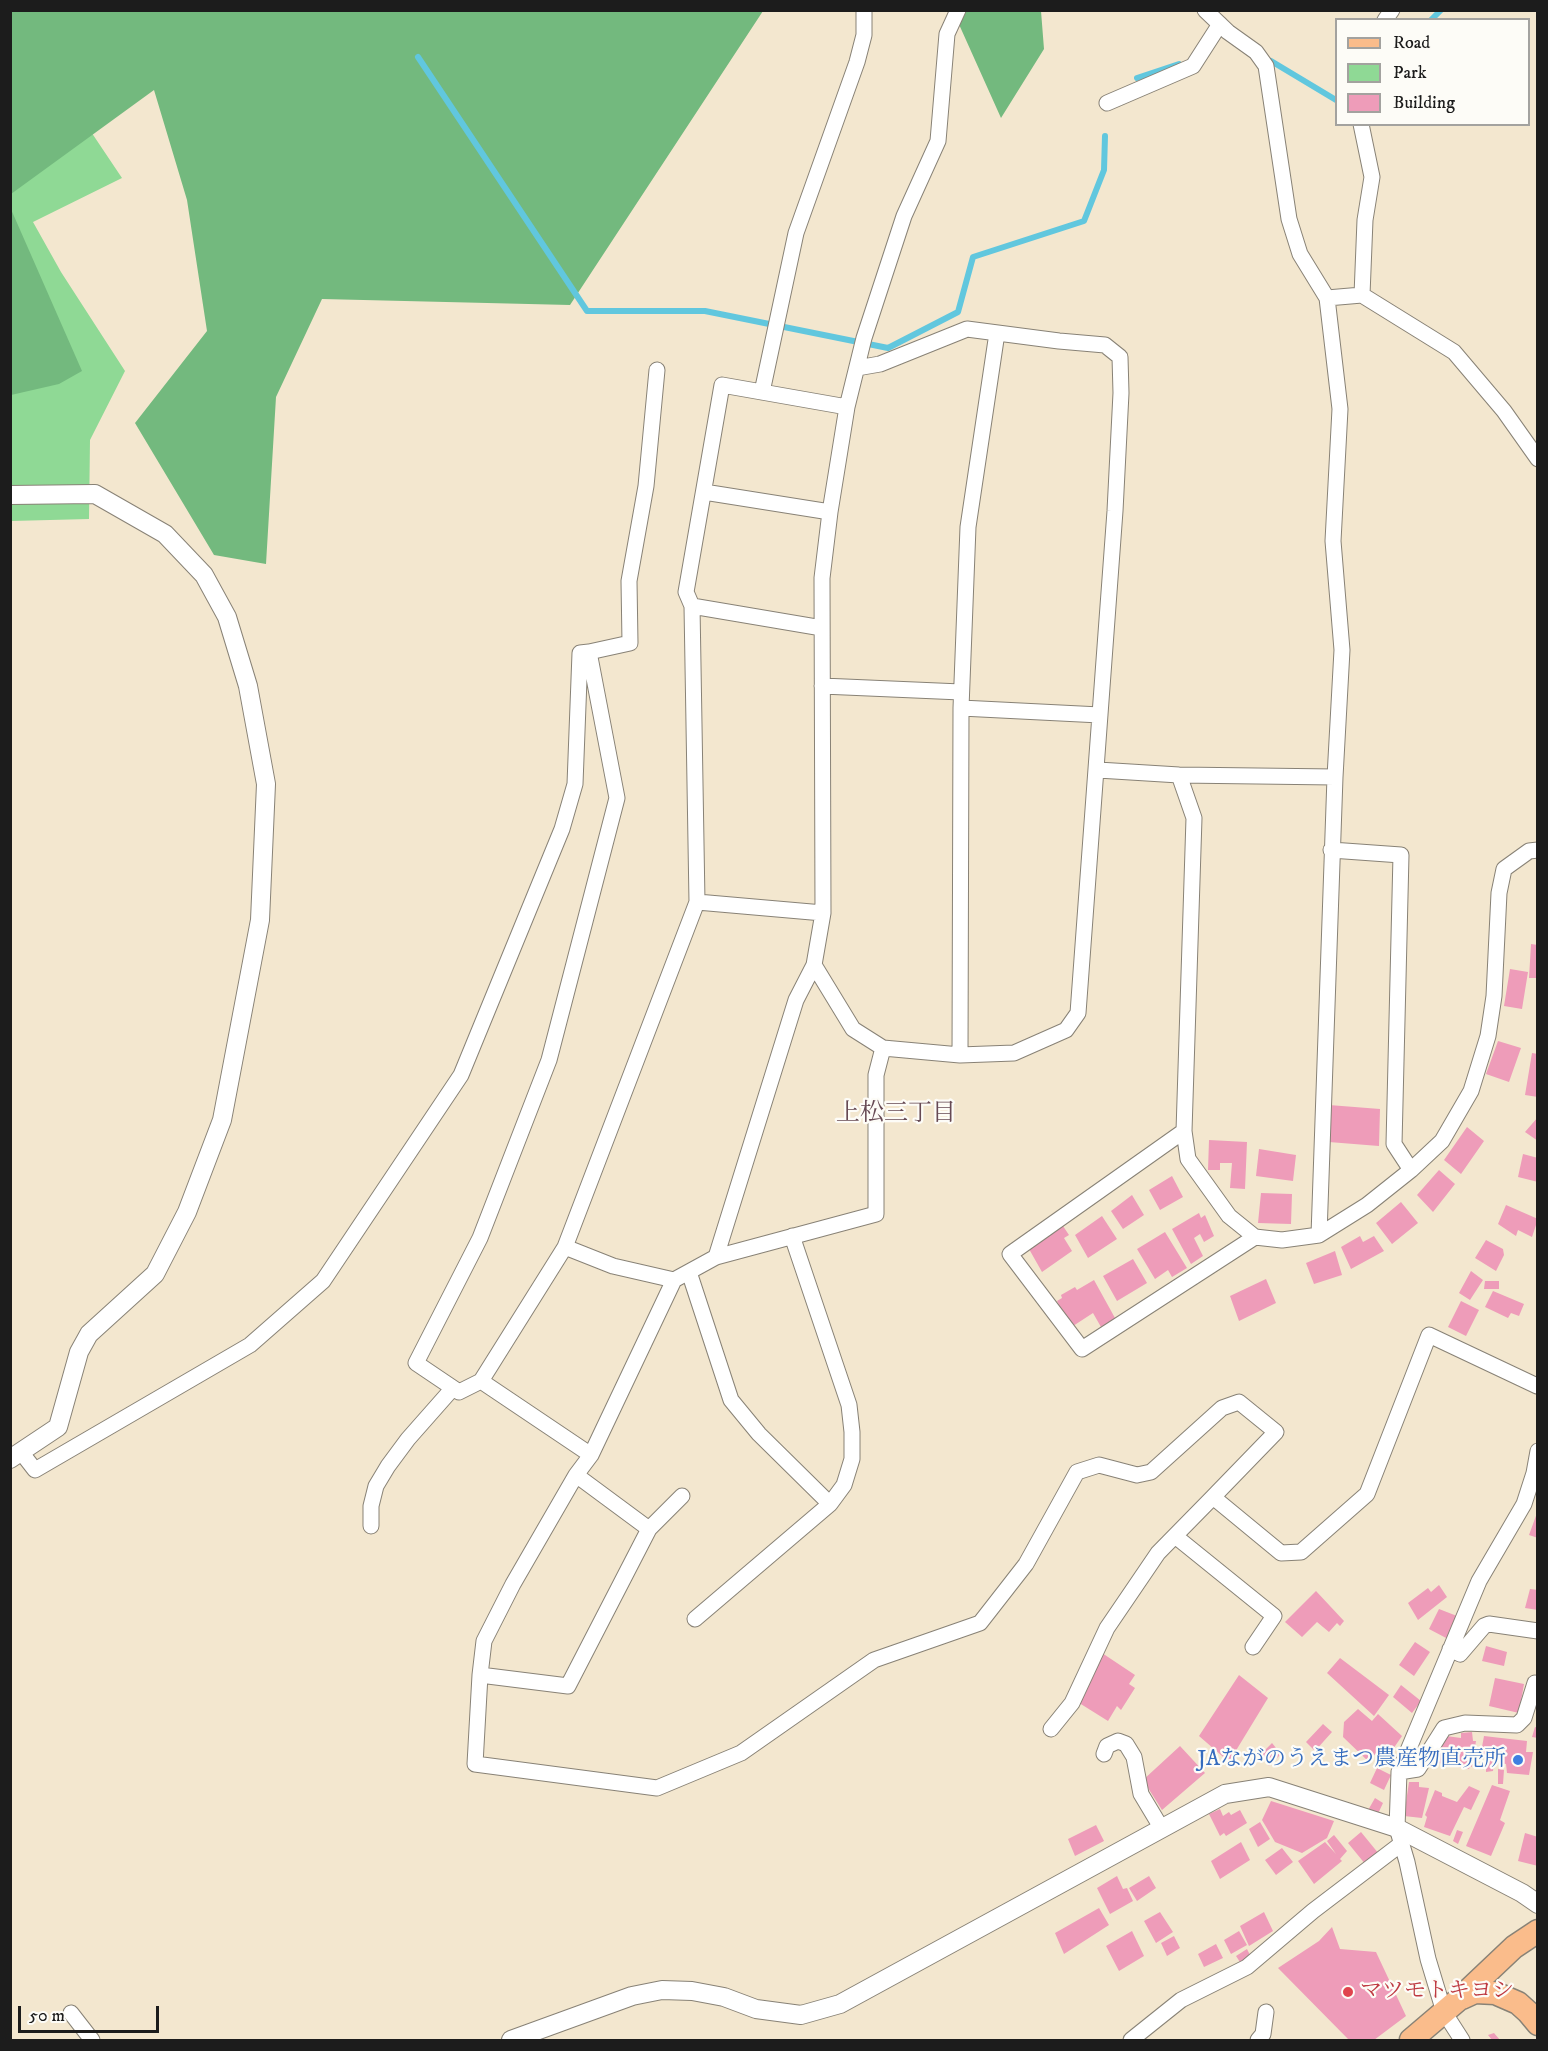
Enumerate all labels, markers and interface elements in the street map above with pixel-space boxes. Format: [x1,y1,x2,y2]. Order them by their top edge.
legend [1335,18,1530,126]
text: Road [1393,32,1430,54]
text: Park [1393,62,1427,84]
text: Building [1393,92,1455,114]
district label: 上松三丁目 [836,1101,956,1129]
place label: JAながのうえまつ農産物直売所 [1198,1747,1506,1773]
marker: JAながのうえまつ農産物直売所 [1511,1753,1525,1767]
place label: マツモトキヨシ [1360,1979,1514,2005]
marker: マツモトキヨシ [1341,1985,1355,1999]
scale bar [21,1994,162,2032]
text: 50 m [29,2005,65,2027]

